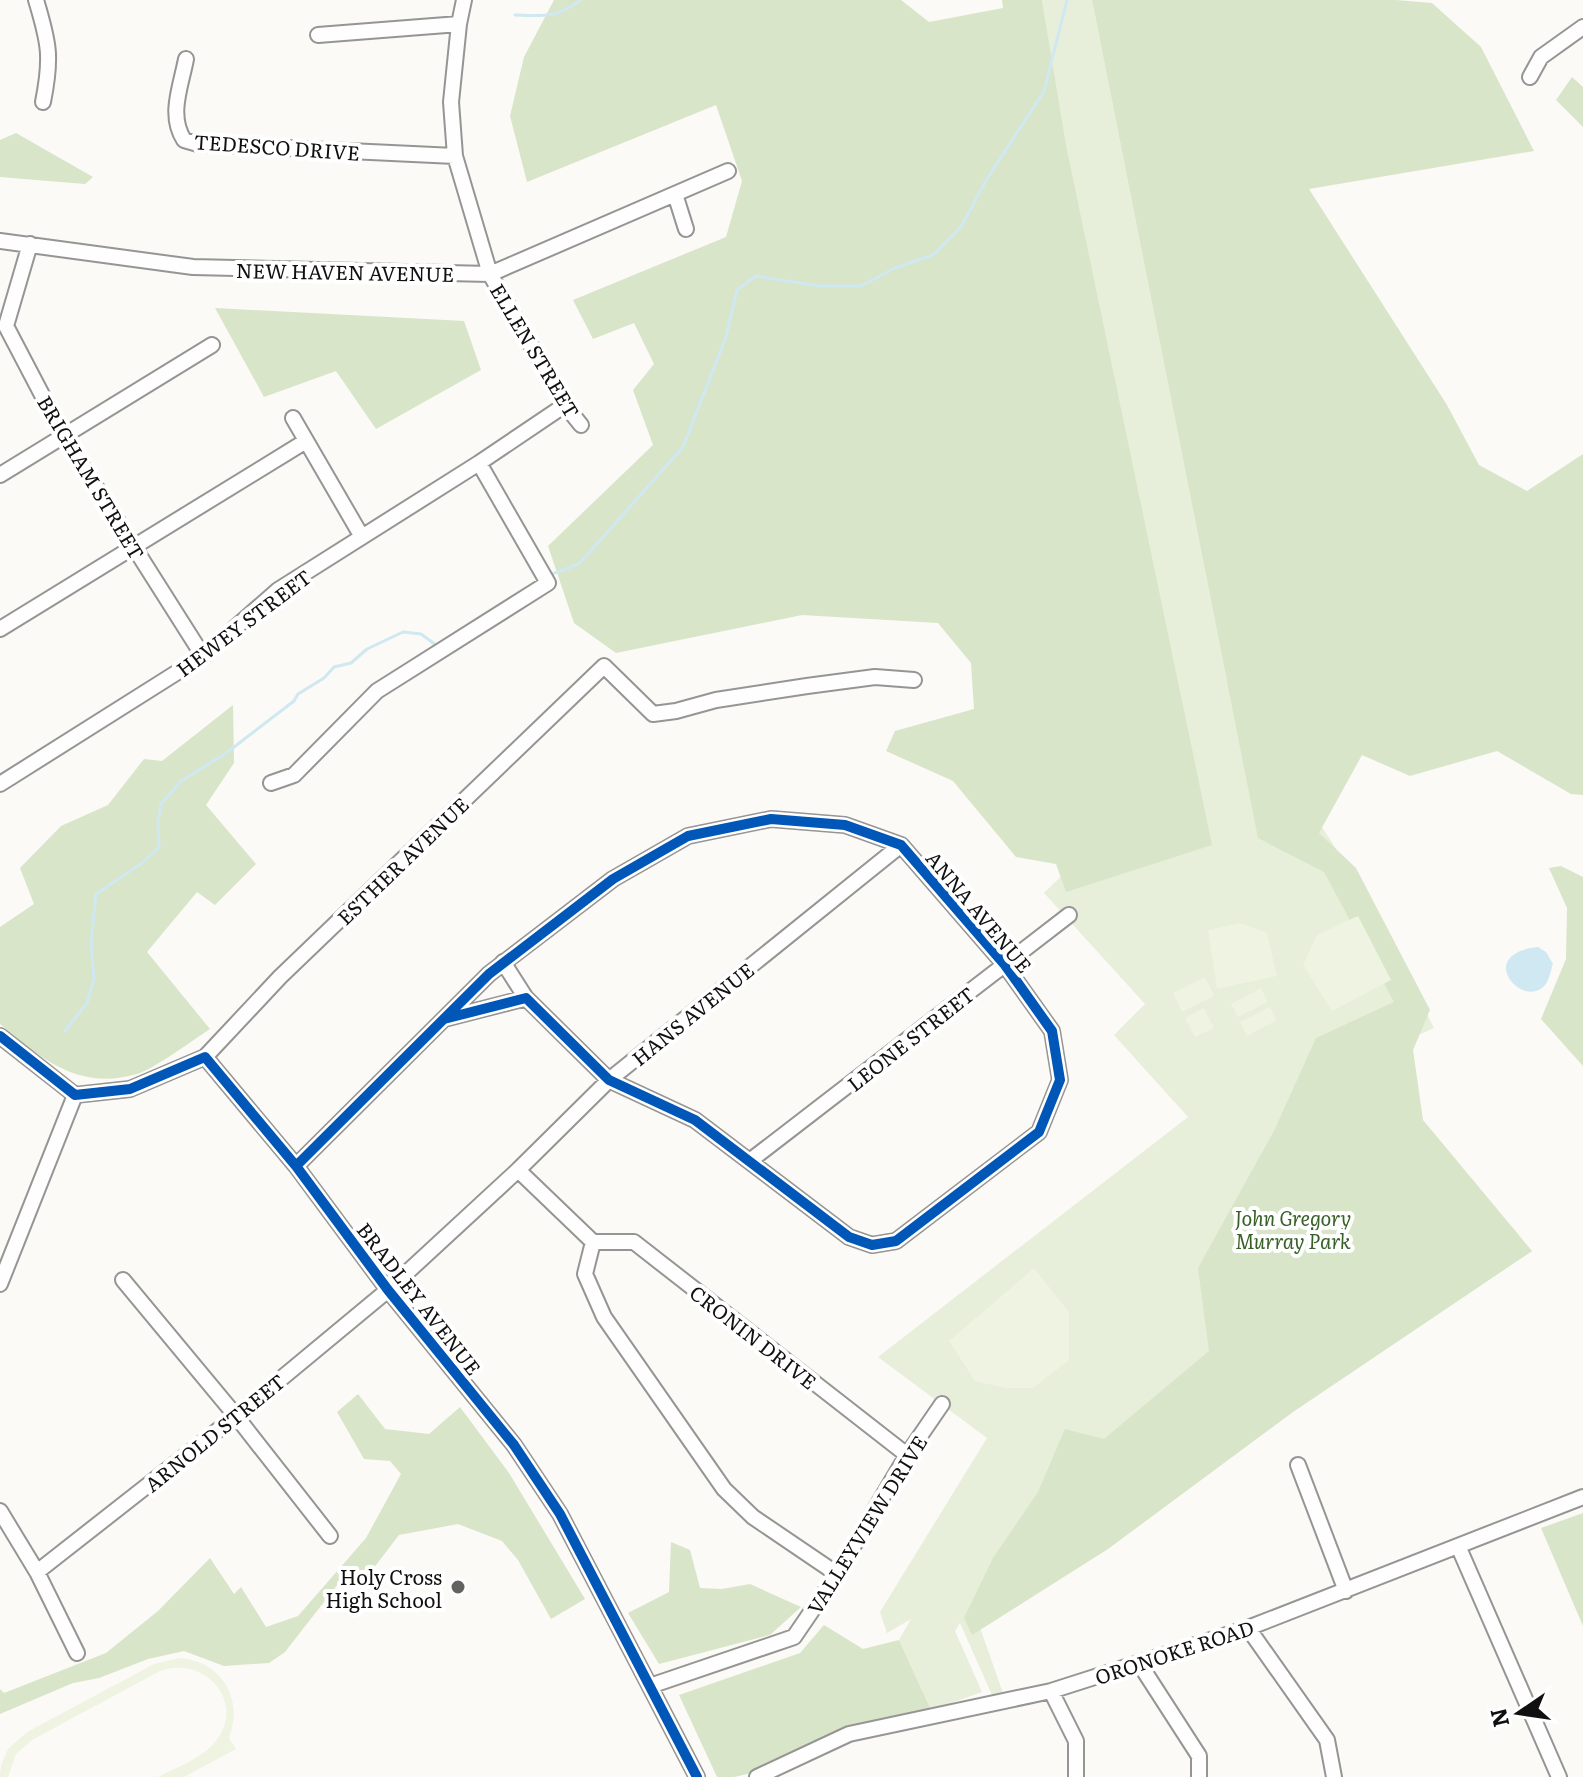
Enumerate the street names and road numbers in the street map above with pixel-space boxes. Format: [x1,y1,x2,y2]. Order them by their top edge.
street label: TEDESCO DRIVE [193,125,361,167]
street label: NEW HAVEN AVENUE [236,254,454,288]
street label: ELLEN STREET [484,277,588,423]
street label: BRIGHAM STREET [31,389,153,565]
street label: HEWEY STREET [169,561,317,683]
street label: ESTHER AVENUE [329,789,475,931]
street label: ANNA AVENUE [920,843,1040,979]
street label: HANS AVENUE [624,954,760,1072]
street label: LEONE STREET [840,979,980,1097]
street label: BRADLEY AVENUE [351,1215,489,1381]
street label: CRONIN DRIVE [684,1277,824,1395]
street label: ARNOLD STREET [137,1366,291,1498]
street label: VALLEYVIEW DRIVE [799,1429,933,1619]
street label: ORONOKE ROAD [1091,1611,1257,1691]

